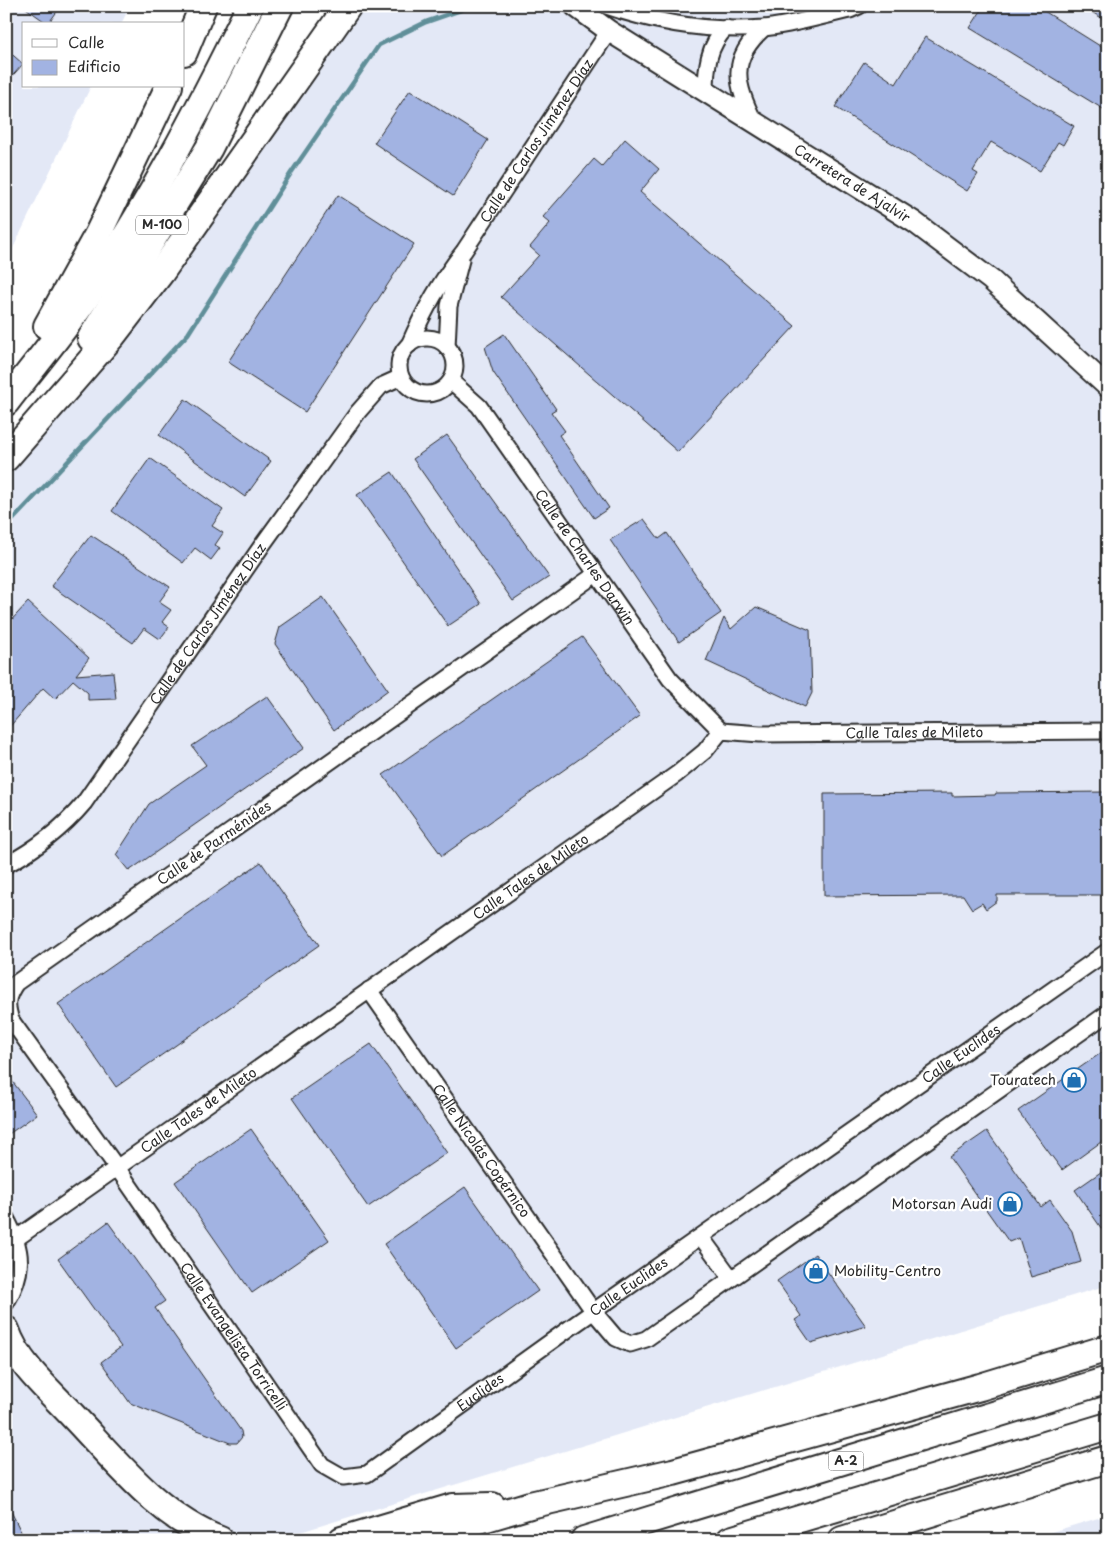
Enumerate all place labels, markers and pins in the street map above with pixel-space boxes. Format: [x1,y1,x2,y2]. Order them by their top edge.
shop icon: Touratech [1061,1067,1087,1093]
place label: Touratech [990,1069,1056,1090]
shop icon: Motorsan Audi [997,1191,1023,1217]
place label: Motorsan Audi [892,1193,992,1214]
shop icon: Mobility-Centro [803,1258,829,1284]
place label: Mobility-Centro [834,1260,941,1281]

